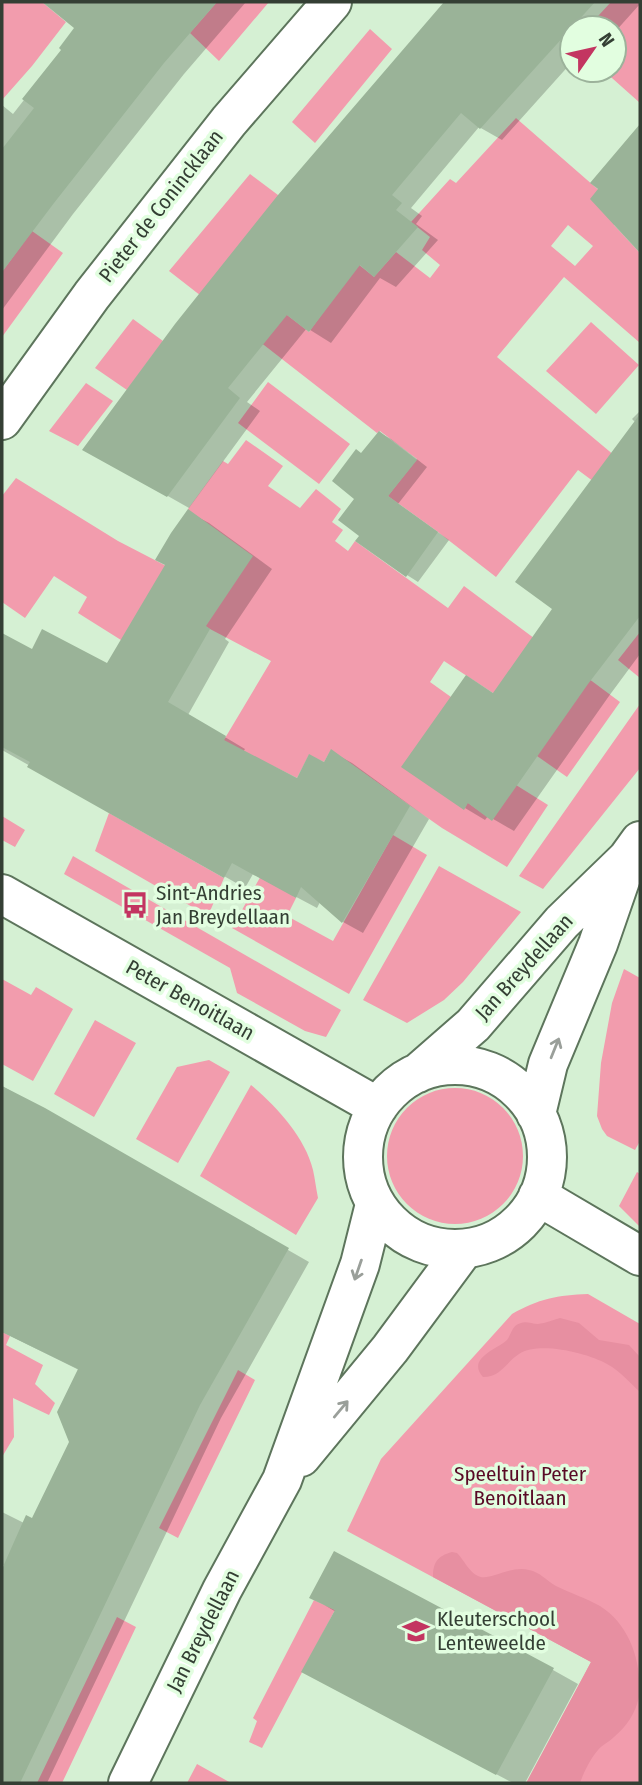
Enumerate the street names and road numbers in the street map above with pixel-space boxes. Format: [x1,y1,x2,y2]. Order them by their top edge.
street label: Pieter de Conincklaan [93,124,229,288]
street label: Jan Breydellaan [470,909,578,1025]
street label: Peter Benoitlaan [121,954,259,1046]
street label: Jan Breydellaan [161,1565,245,1697]

